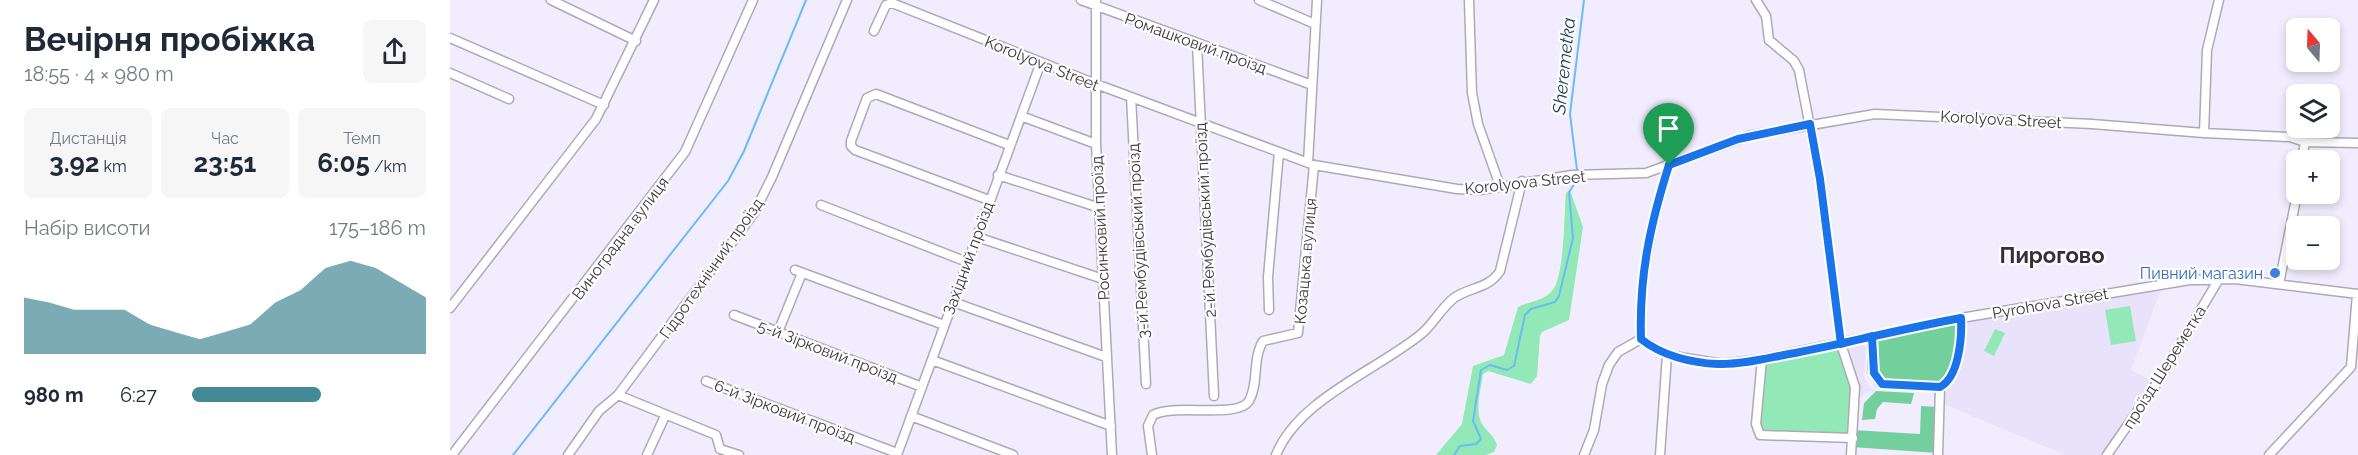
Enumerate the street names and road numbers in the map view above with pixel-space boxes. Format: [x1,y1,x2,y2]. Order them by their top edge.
street label: Ромашковий проїзд [1122,9,1269,78]
street label: Korolyova Street [982,32,1102,95]
street label: Korolyova Street [1940,107,2063,132]
street label: 2-й Рембудівський проїзд [1191,122,1220,318]
street label: 3-й Рембудівський проїзд [1124,143,1153,339]
street label: Росинковий проїзд [1087,155,1114,301]
street label: Korolyova Street [1464,167,1587,198]
street label: Виноградна вулиця [568,173,673,303]
street label: Гідротехнічний проїзд [656,194,767,342]
street label: Козацька вулиця [1291,197,1320,325]
street label: Західний проїзд [939,199,998,317]
street label: Pyrohova Street [1991,284,2110,323]
street label: проїзд Шереметка [2119,302,2210,432]
street label: 5-й Зірковий проїзд [755,316,901,387]
street label: 6-й Зірковий проїзд [712,376,858,447]

